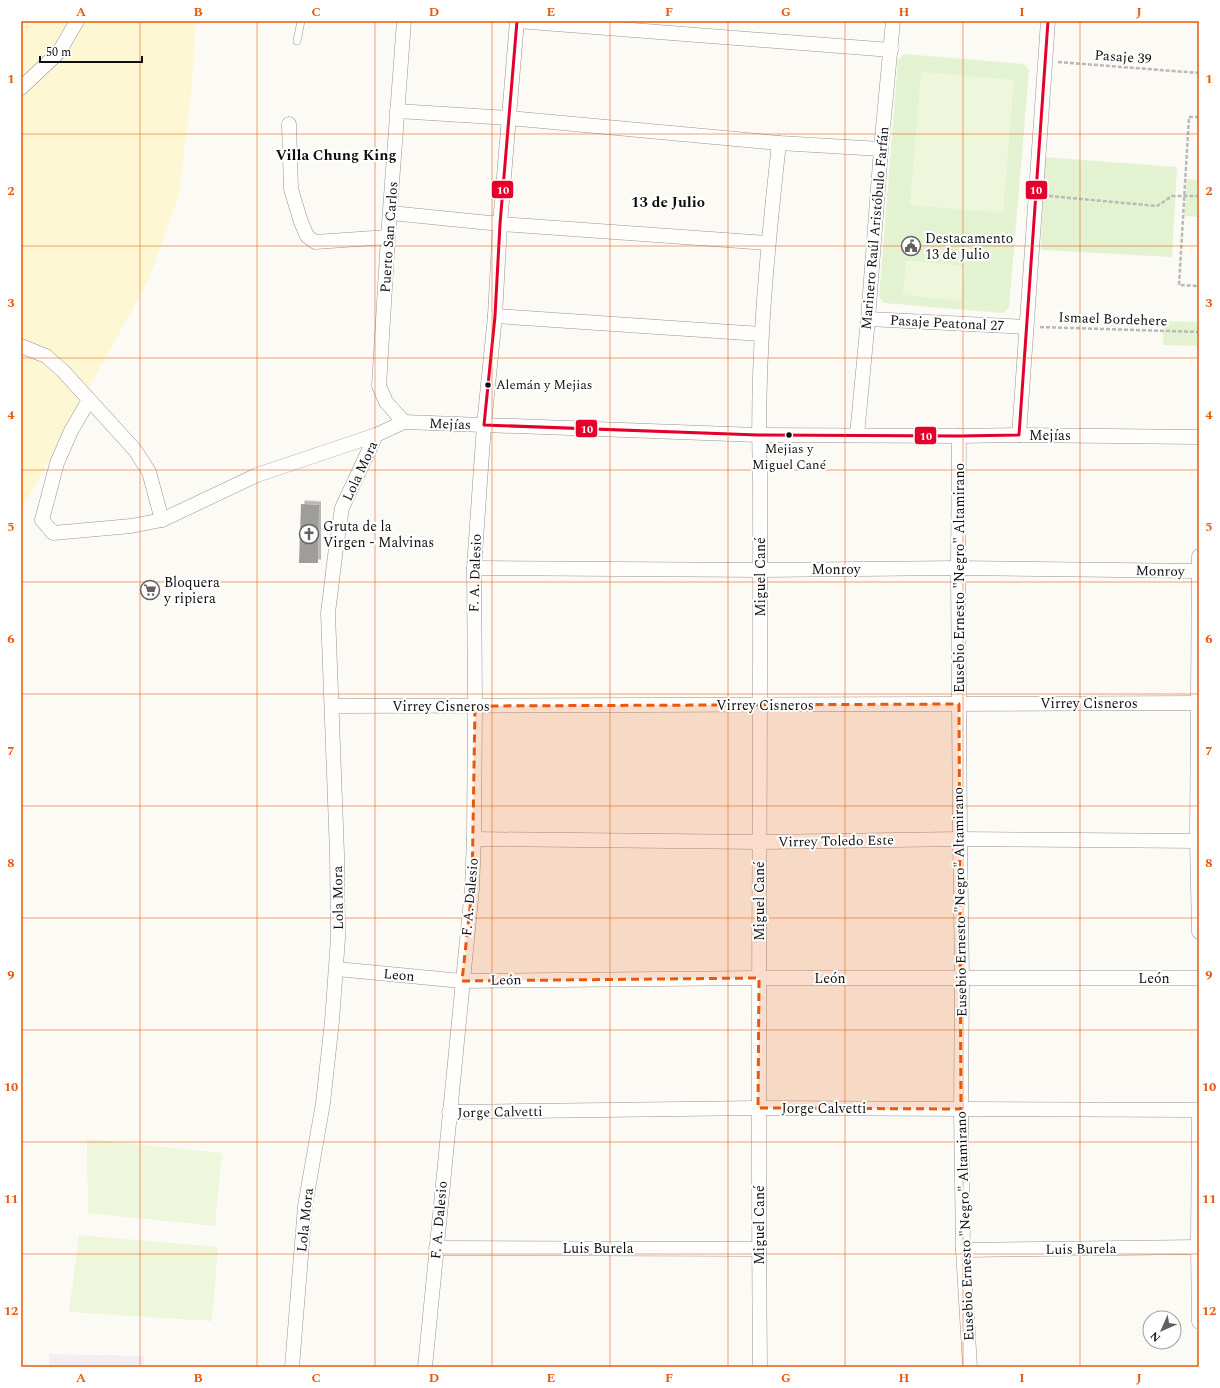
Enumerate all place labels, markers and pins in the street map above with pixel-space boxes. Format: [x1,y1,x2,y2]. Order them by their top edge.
place label: Destacamento 13 de Julio [925,228,1013,265]
public building icon: Destacamento 13 de Julio [900,235,922,257]
place label: Alemán y Mejias [496,375,592,395]
marker: Alemán y Mejias [483,380,493,390]
marker: Mejias y Miguel Cané [784,430,794,440]
place label: Mejias y Miguel Cané [752,439,826,475]
place label: Gruta de la Virgen - Malvinas [323,516,434,553]
church icon: Gruta de la Virgen - Malvinas [298,523,320,545]
place label: Bloquera y ripiera [163,572,220,609]
supermarket icon: Bloquera y ripiera [139,579,161,601]

